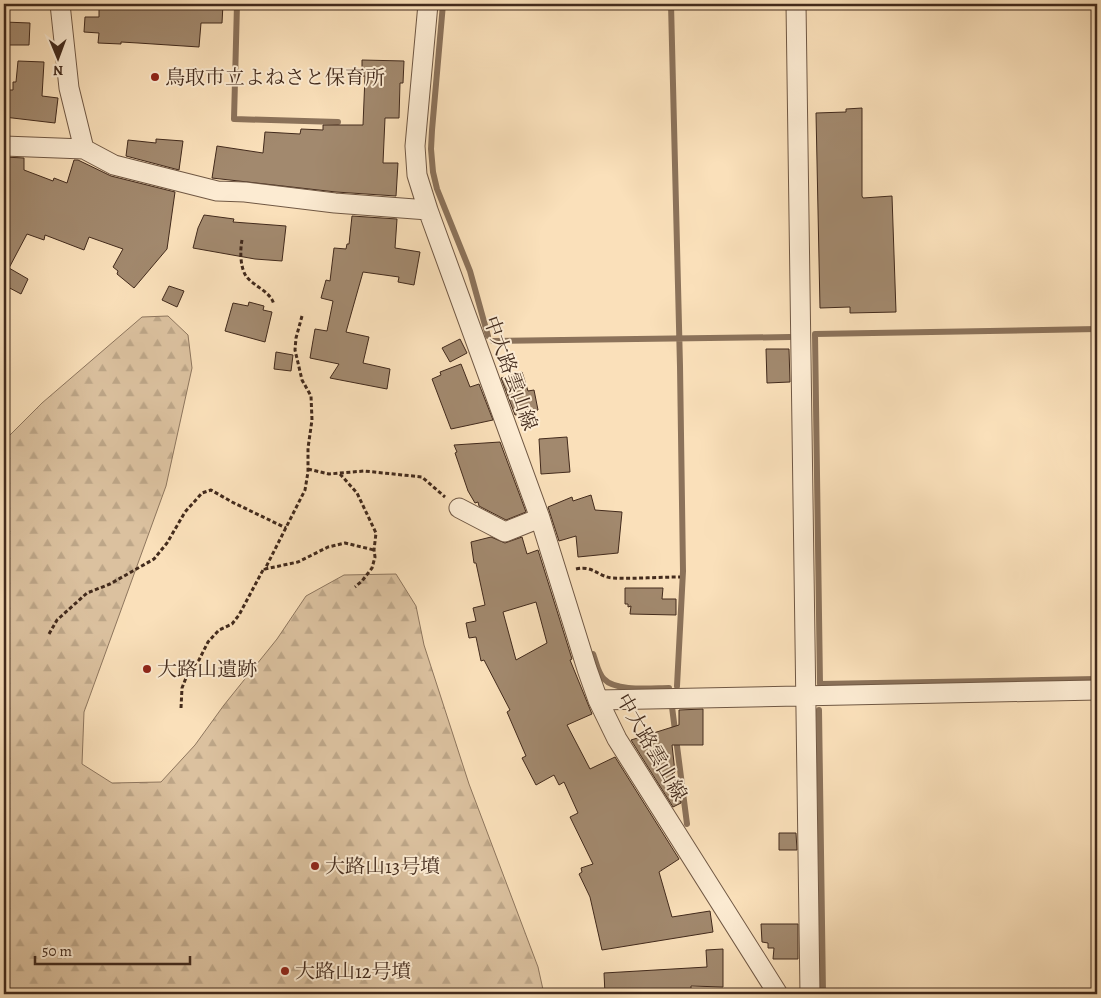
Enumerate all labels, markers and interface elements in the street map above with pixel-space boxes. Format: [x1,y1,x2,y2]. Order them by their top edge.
north arrow [32,32,82,82]
text: N [53,61,63,80]
place label: 鳥取市立よねさと保育所 [165,64,385,91]
marker: 鳥取市立よねさと保育所 [149,71,161,83]
street label: 中大路雲山線 [477,312,544,434]
place label: 大路山遺跡 [157,656,257,683]
marker: 大路山遺跡 [141,663,153,675]
street label: 中大路雲山線 [610,689,693,806]
place label: 大路山13号墳 [325,853,440,880]
marker: 大路山13号墳 [309,860,321,872]
scale bar [35,933,190,965]
text: 50 m [42,941,72,961]
place label: 大路山12号墳 [295,958,411,985]
marker: 大路山12号墳 [279,965,291,977]

